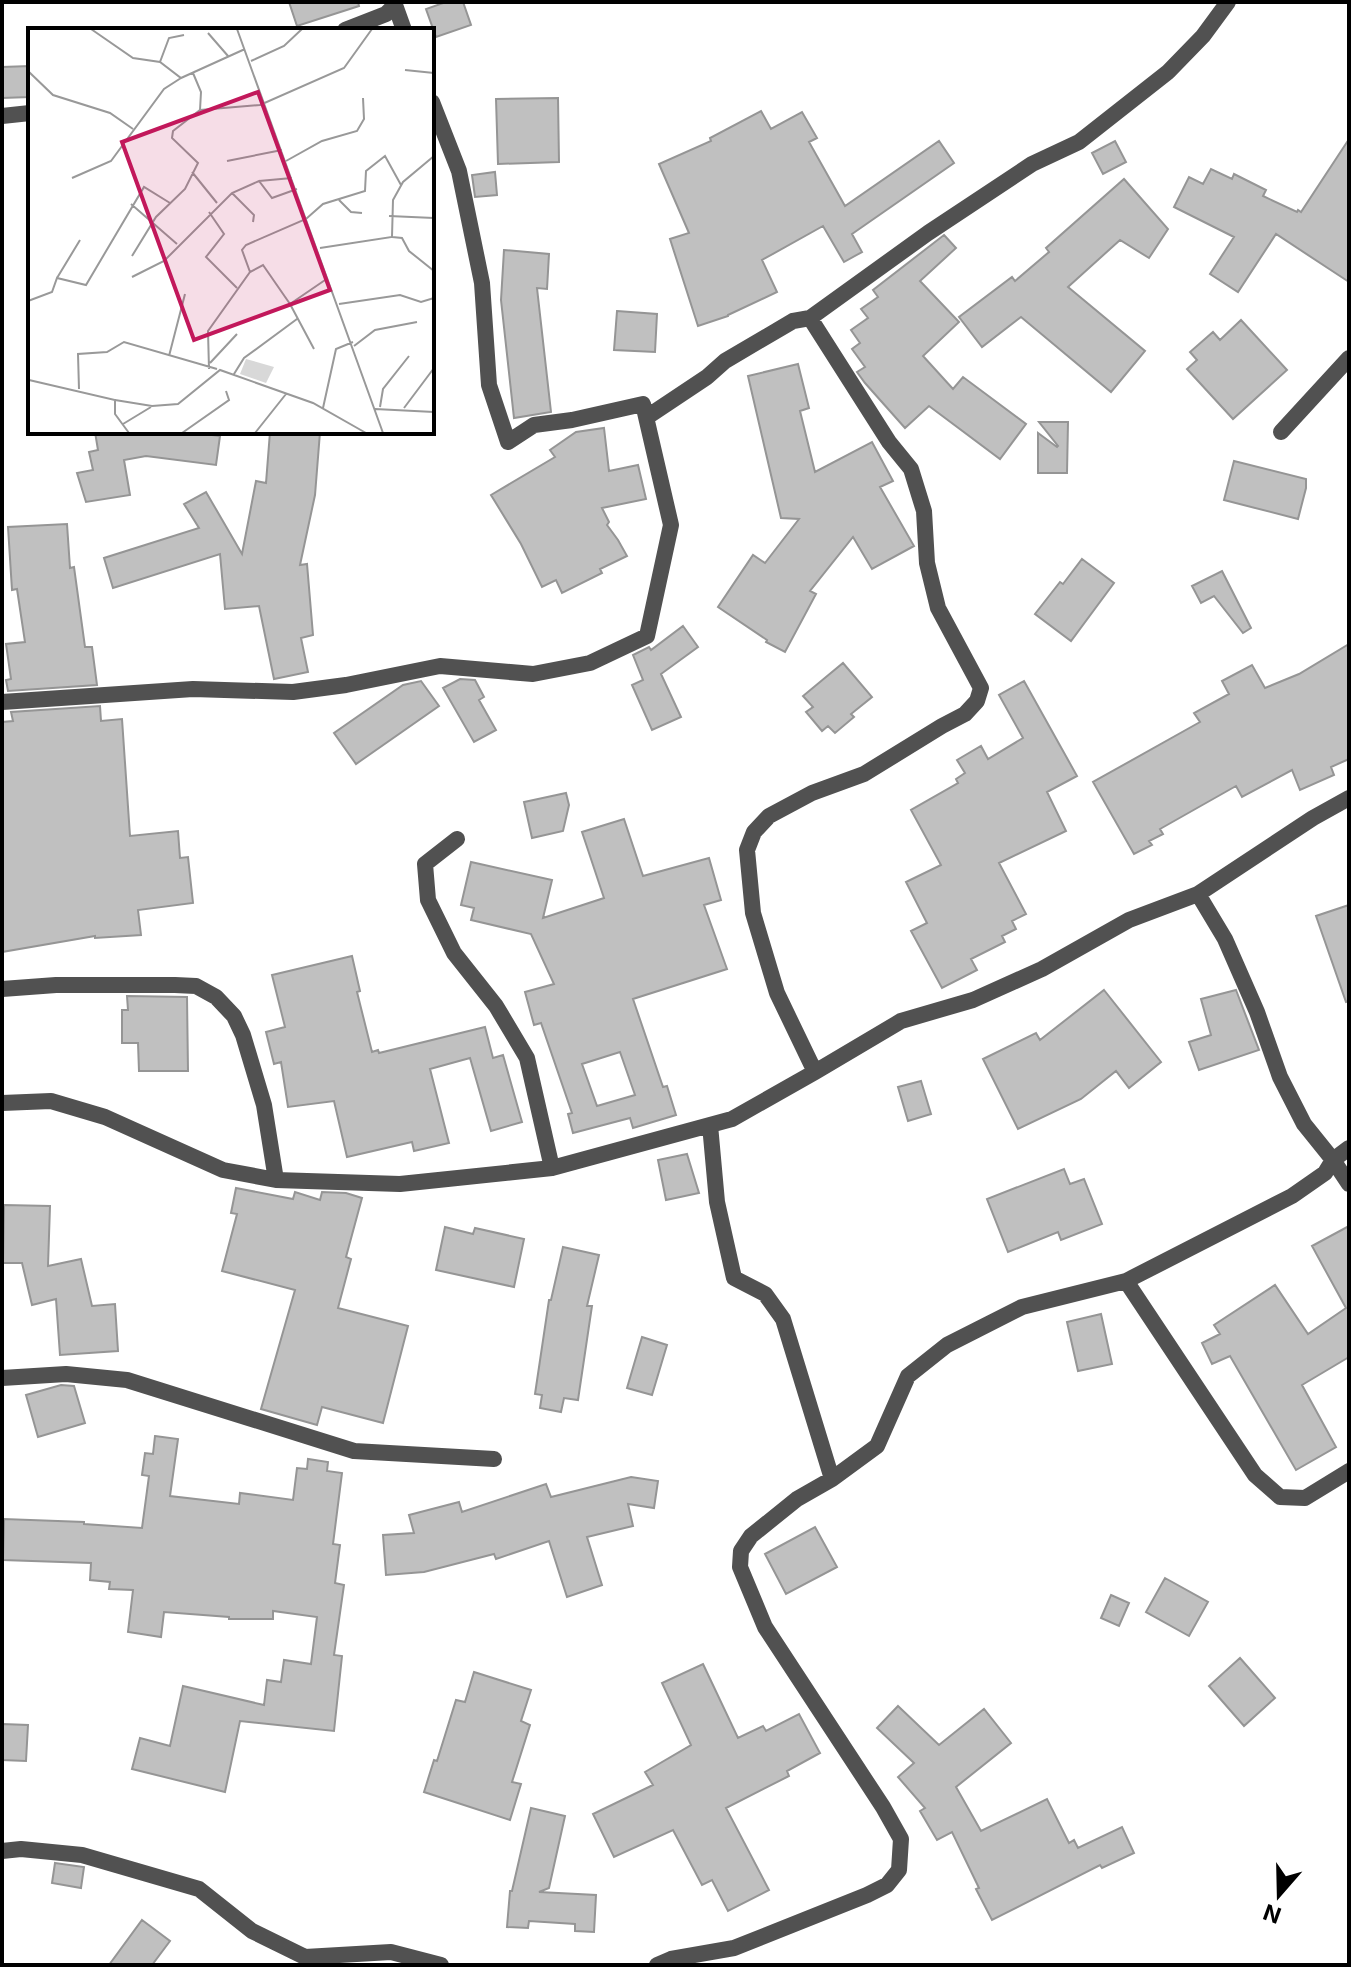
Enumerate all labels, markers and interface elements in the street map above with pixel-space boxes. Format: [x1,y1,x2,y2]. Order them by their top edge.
inset map [28,28,434,434]
north arrow [1239,1855,1319,1935]
text: N [1260,1899,1284,1929]

